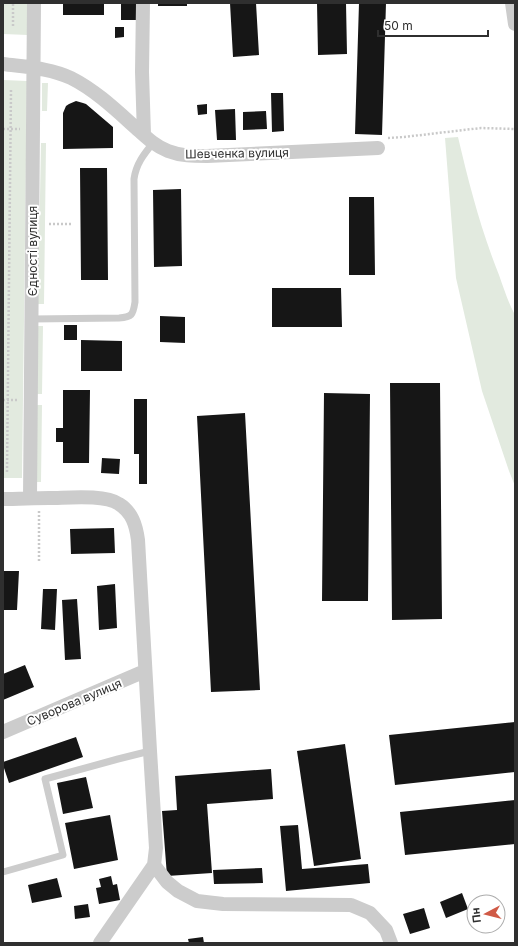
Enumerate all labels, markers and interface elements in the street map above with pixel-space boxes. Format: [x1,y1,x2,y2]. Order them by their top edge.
scale bar [378,12,488,38]
text: 50 m [384,18,413,33]
street label: Шевченка вулиця [185,145,289,161]
street label: Єдності вулиця [25,206,40,296]
street label: Суворова вулиця [24,675,124,729]
north arrow [466,894,506,934]
text: Пн [468,907,484,924]

